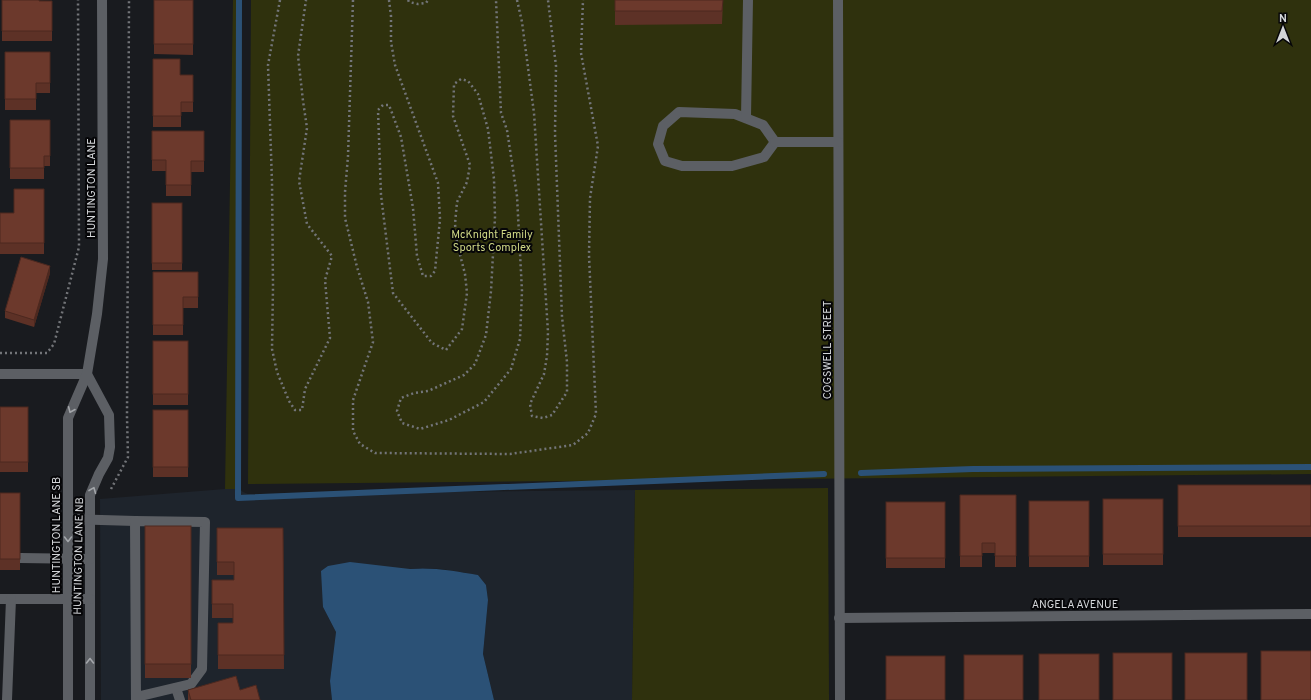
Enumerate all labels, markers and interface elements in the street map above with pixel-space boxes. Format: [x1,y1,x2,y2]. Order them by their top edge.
north arrow [1263,8,1303,48]
text: N [1279,12,1287,26]
street label: HUNTINGTON LANE [85,138,99,238]
park label: McKnight Family Sports Complex [451,228,533,255]
street label: COGSWELL STREET [821,301,835,399]
one-way arrow [68,406,76,413]
street label: HUNTINGTON LANE SB [50,477,64,593]
one-way arrow [88,486,96,493]
street label: HUNTINGTON LANE NB [71,497,87,615]
one-way arrow [64,536,72,542]
street label: ANGELA AVENUE [1032,598,1118,612]
one-way arrow [86,658,94,664]

